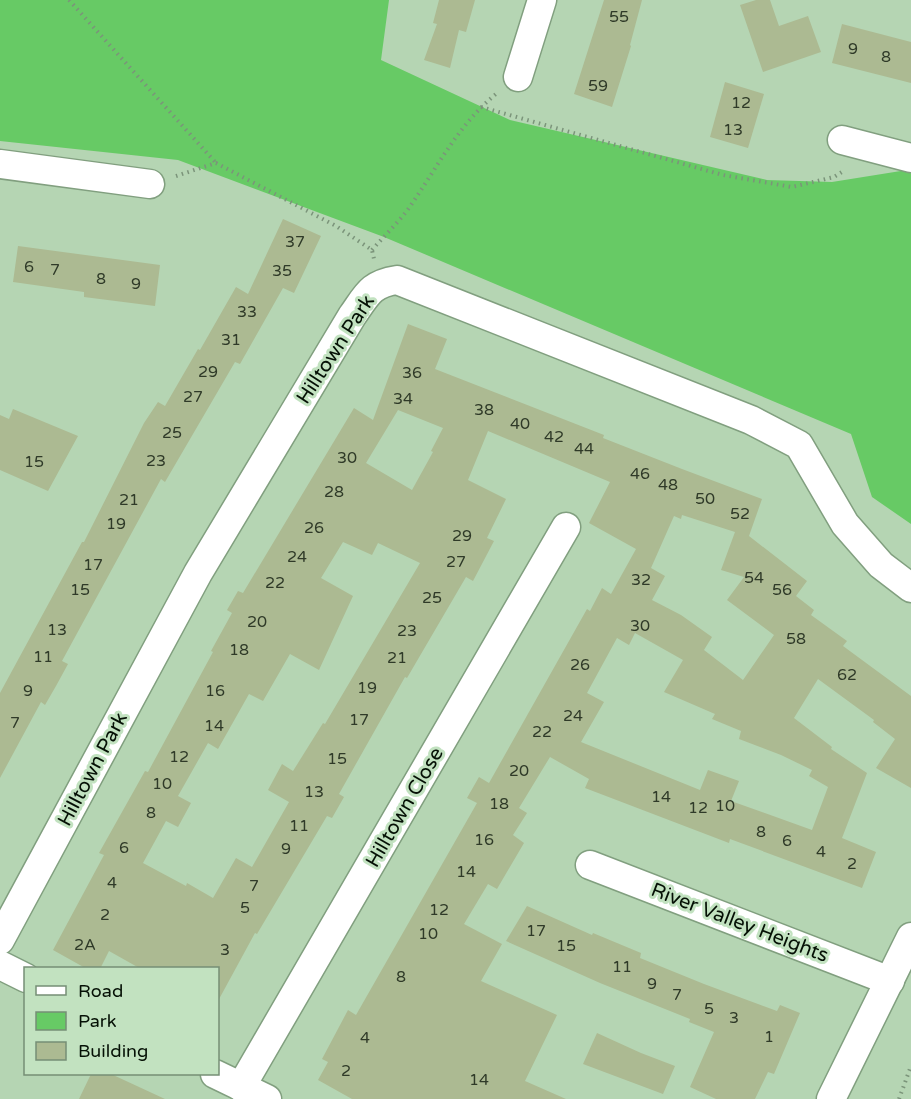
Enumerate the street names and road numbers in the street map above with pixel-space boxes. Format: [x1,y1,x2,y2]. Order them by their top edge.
street label: Hilltown Park [292,290,380,409]
street label: Hilltown Park [53,708,133,830]
street label: Hilltown Close [361,743,449,872]
street label: River Valley Heights [648,878,832,968]

